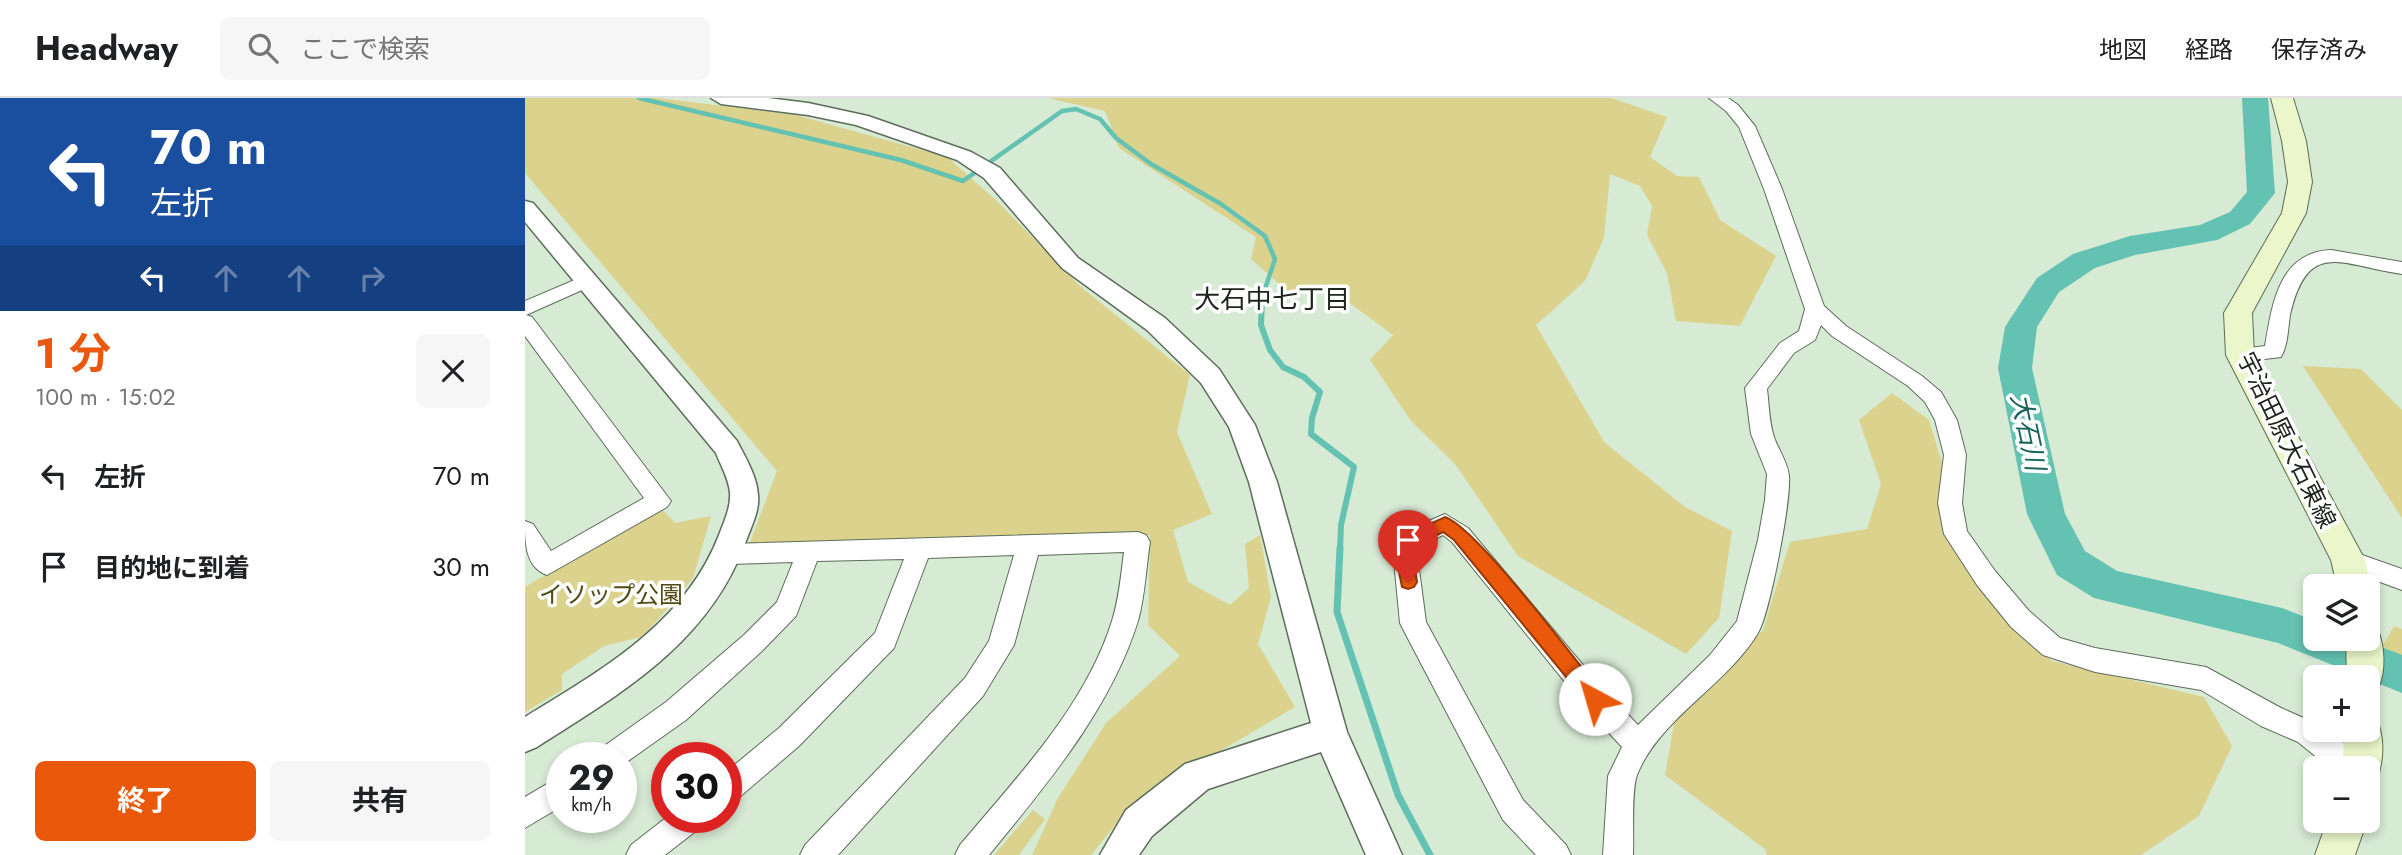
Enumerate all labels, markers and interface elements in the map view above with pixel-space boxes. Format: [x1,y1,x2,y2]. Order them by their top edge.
search box [220,17,710,80]
text: Headway [35,25,178,72]
icon: search [244,29,282,67]
text: ここで検索 [300,30,430,68]
text: 地図 [2099,32,2147,67]
text: 経路 [2185,32,2233,67]
text: 保存済み [2271,32,2367,67]
text: 70 m [150,112,267,182]
icon: left [35,126,126,217]
text: 左折 [150,180,214,226]
icon: left [134,259,172,297]
icon: ahead [207,259,245,297]
icon: ahead [280,259,318,297]
icon: right [353,259,391,297]
district label: 大石中七丁目 [1194,280,1350,318]
text: 1 分 [35,323,111,384]
button: close [416,334,490,408]
street label: 宇治田原大石東線 [2229,346,2345,534]
text: 100 m · 15:02 [35,380,176,414]
water label: 大石川 [2001,390,2055,477]
icon: left [35,457,73,495]
text: 70 m [433,457,490,495]
text: 左折 [94,458,146,496]
pin [1378,510,1438,582]
icon: arrive [1389,521,1427,559]
icon: arrive [35,548,73,586]
text: 30 m [432,548,490,586]
text: 目的地に到着 [94,549,250,587]
map controls [2303,574,2380,833]
button: layers [2303,574,2380,651]
park label: イソップ公園 [539,577,683,612]
position arrow [1558,662,1632,736]
button: + [2303,665,2380,742]
speed limit sign: 30 [651,742,742,833]
text: 29 [568,753,615,803]
button: − [2303,756,2380,833]
button: 終了 [35,761,256,841]
button: 共有 [270,761,490,841]
text: km/h [571,792,612,818]

